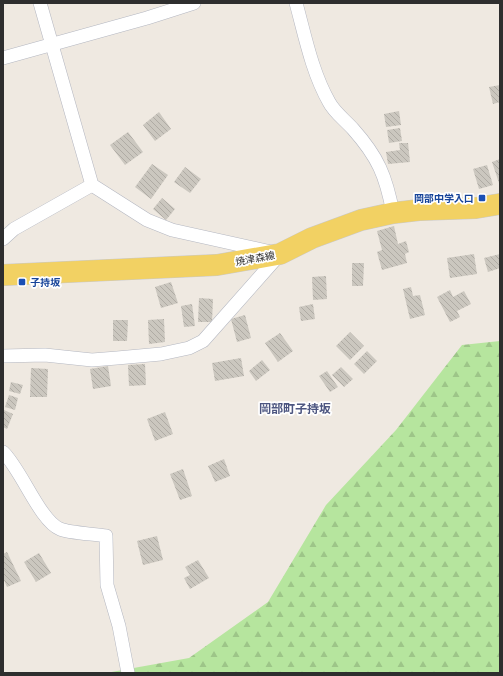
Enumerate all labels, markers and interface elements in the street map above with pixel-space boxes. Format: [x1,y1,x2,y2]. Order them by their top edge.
place label: 岡部中学入口 [414,192,474,204]
marker: 岡部中学入口 [477,193,487,203]
street label: 焼津森線 [234,249,276,267]
place label: 子持坂 [30,276,61,288]
marker: 子持坂 [17,277,27,287]
district label: 岡部町子持坂 [259,401,331,416]

